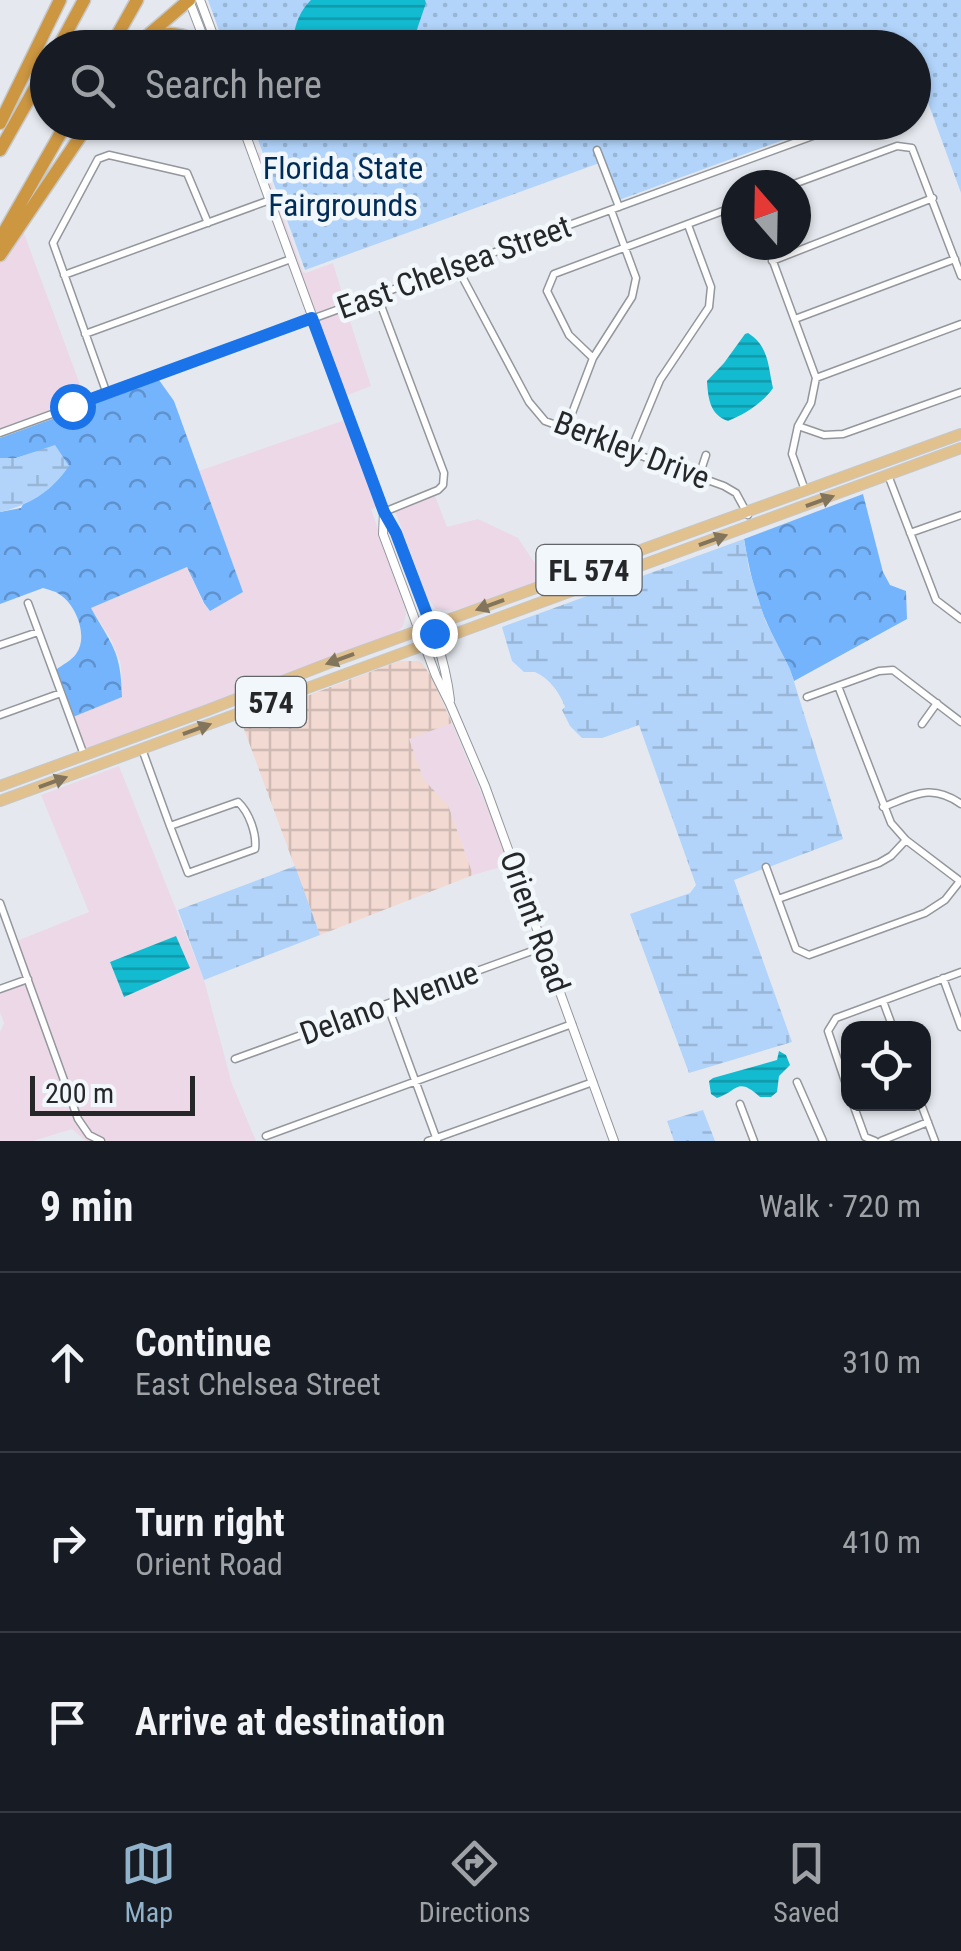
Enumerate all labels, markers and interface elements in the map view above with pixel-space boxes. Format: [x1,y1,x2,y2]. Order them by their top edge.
search box [30,30,931,140]
icon: search [65,58,120,113]
text: Search here [145,63,322,107]
park label: Florida State Fairgrounds [263,149,423,224]
north arrow [721,170,811,260]
street label: East Chelsea Street [332,207,576,327]
route start [50,384,96,430]
street label: Berkley Drive [549,403,715,497]
one-way arrow [805,492,835,508]
one-way arrow [699,532,729,547]
road number: FL 574 [536,545,642,595]
one-way arrow [475,598,505,613]
route end [412,611,458,657]
one-way arrow [325,652,355,667]
road number: 574 [236,677,306,727]
one-way arrow [182,721,212,736]
one-way arrow [38,774,68,789]
street label: Orient Road [492,846,578,998]
street label: Delano Avenue [295,953,483,1053]
map controls [841,1021,931,1111]
button: locate [841,1021,931,1111]
scale bar [30,1071,195,1116]
text: 200 m [45,1077,114,1110]
text: 9 min [40,1182,133,1231]
text: Walk · 720 m [759,1187,921,1225]
text: Continue [135,1321,271,1365]
icon: ahead [40,1335,95,1390]
text: 310 m [842,1343,921,1381]
text: East Chelsea Street [135,1365,381,1403]
text: Turn right [135,1501,285,1545]
icon: right [40,1515,95,1570]
text: 410 m [842,1523,921,1561]
text: Orient Road [135,1545,283,1583]
icon: arrive [40,1695,95,1750]
text: Arrive at destination [135,1700,445,1744]
tab: Map [121,1836,176,1929]
tab: Directions [419,1836,531,1929]
tab: Saved [773,1836,840,1929]

